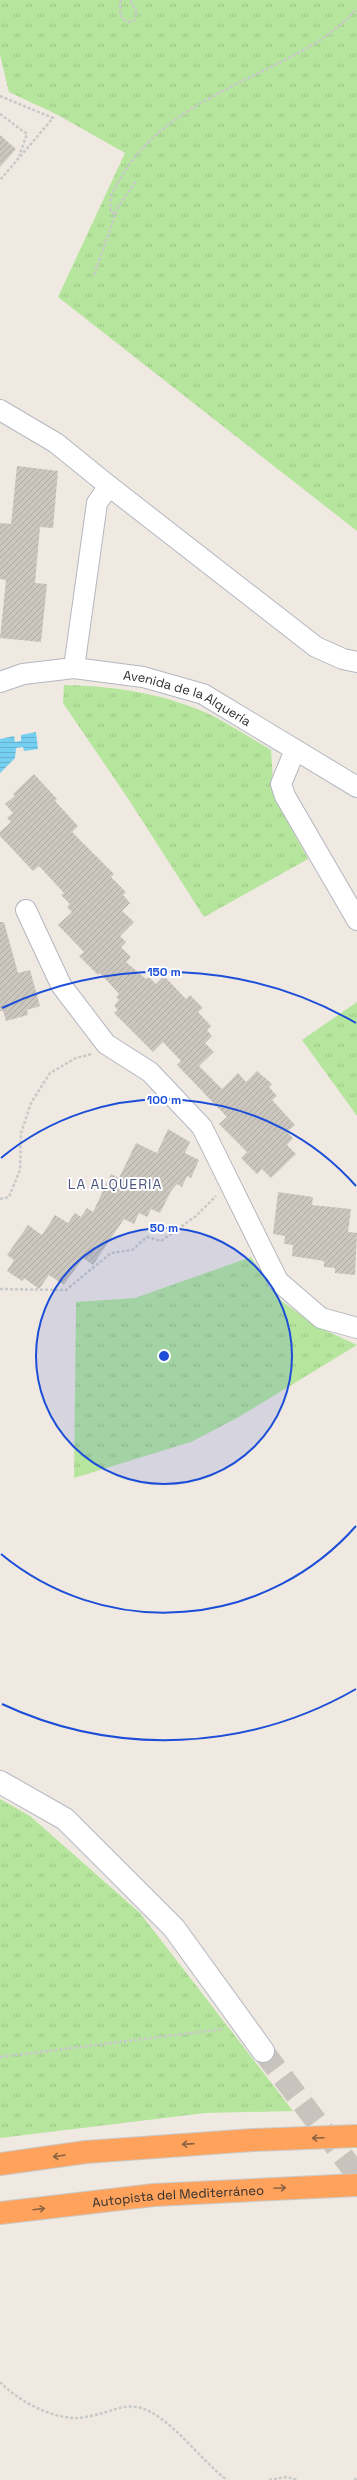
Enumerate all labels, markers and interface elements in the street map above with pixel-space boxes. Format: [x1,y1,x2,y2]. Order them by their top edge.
street label: Avenida de la Alquería [122,667,255,730]
text: 150 m [147,964,181,980]
text: 100 m [147,1092,181,1108]
district label: LA ALQUERIA [68,1175,162,1193]
text: 50 m [150,1220,178,1236]
centre of rings [157,1349,171,1363]
one-way arrow [312,2134,325,2141]
one-way arrow [182,2141,195,2148]
one-way arrow [53,2152,66,2160]
street label: Autopista del Mediterráneo [91,2182,264,2211]
one-way arrow [273,2184,286,2192]
one-way arrow [32,2205,45,2212]

